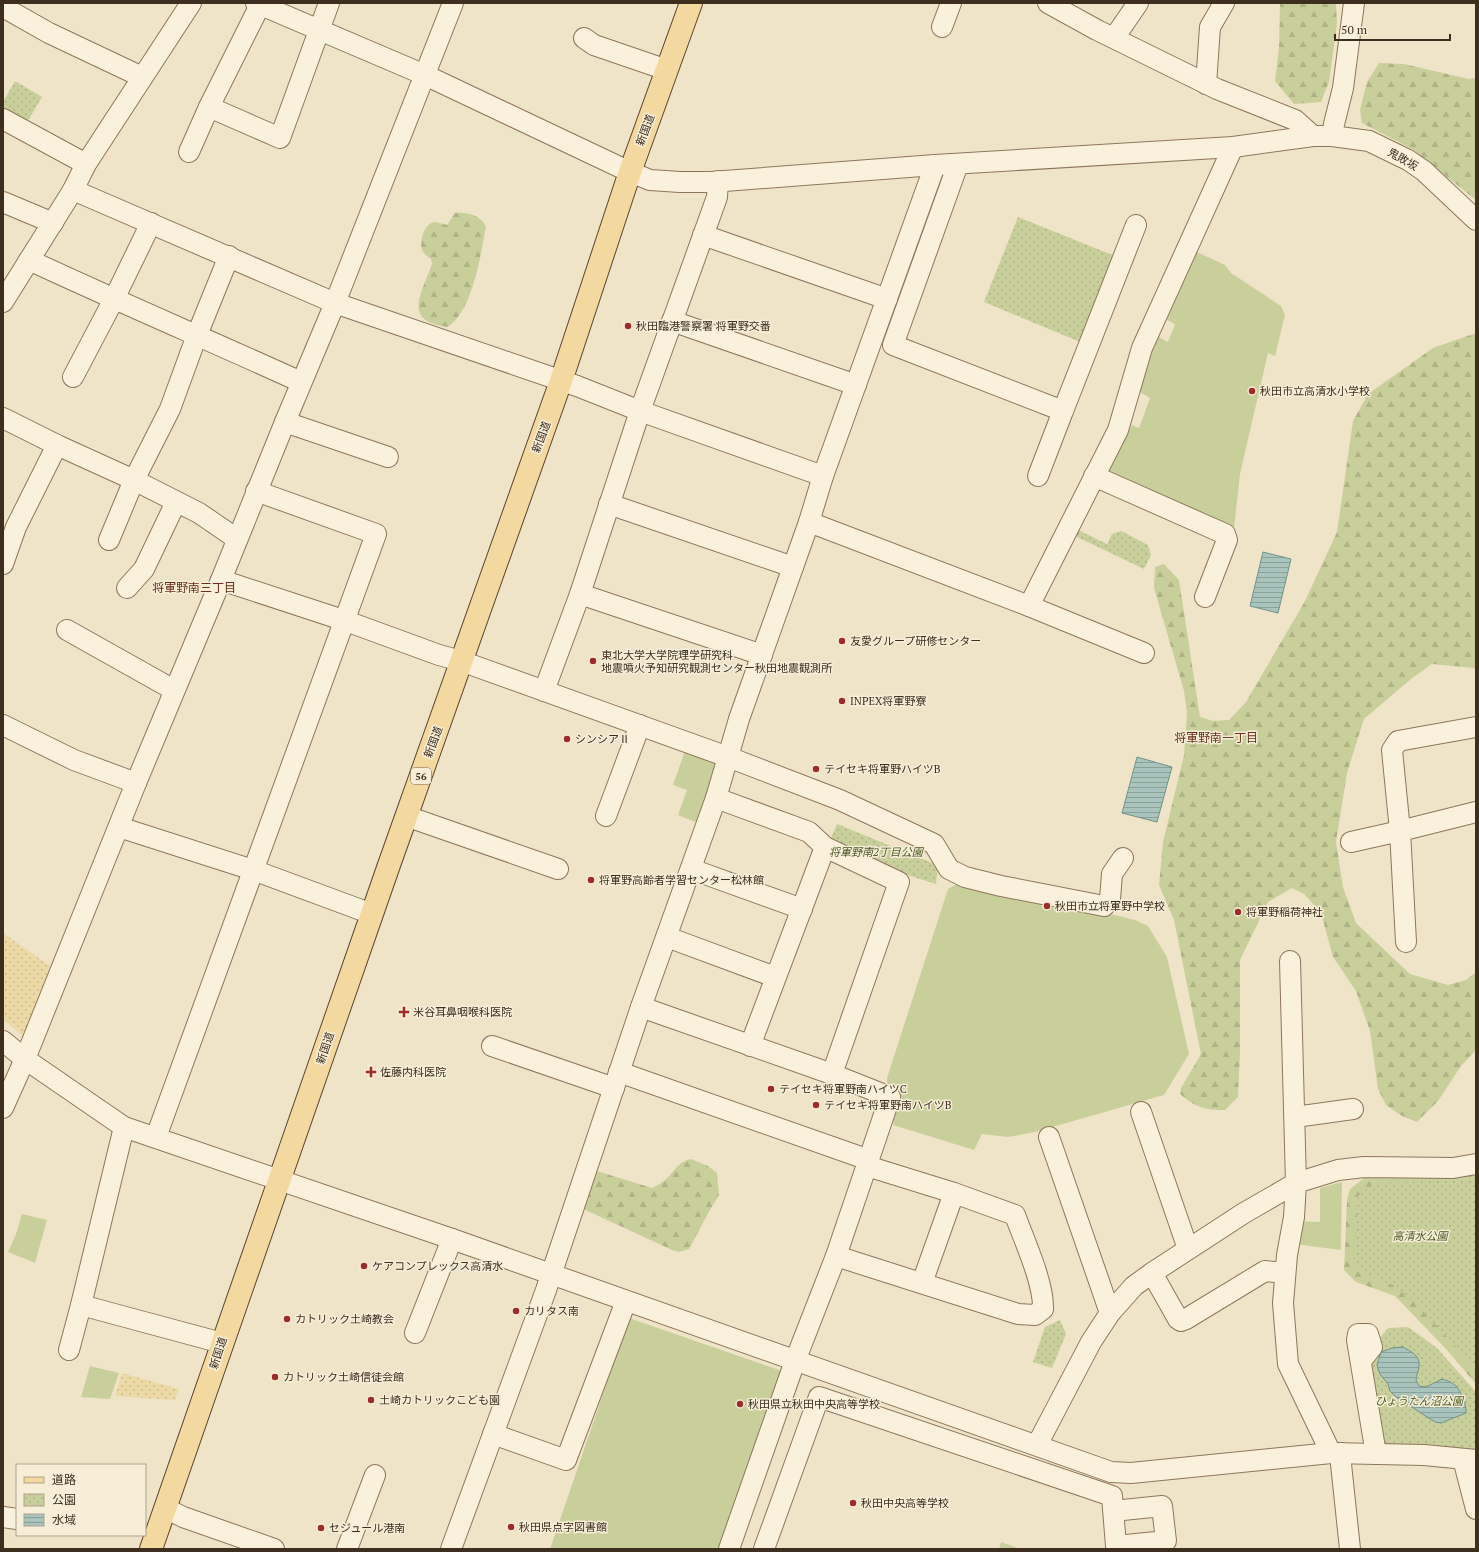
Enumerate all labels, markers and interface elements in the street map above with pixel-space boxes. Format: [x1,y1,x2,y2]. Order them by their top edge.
scale bar [1335,16,1450,42]
text: 50 m [1341,22,1368,37]
street label: 新国道 [633,112,657,148]
street label: 鬼敗坂 [1385,145,1421,173]
place label: 秋田臨港警察署 将軍野交番 [636,319,771,333]
marker: 秋田臨港警察署 将軍野交番 [623,321,633,331]
place label: 秋田市立高清水小学校 [1260,384,1370,398]
marker: 秋田市立高清水小学校 [1247,386,1257,396]
street label: 新国道 [529,419,553,455]
district label: 将軍野南三丁目 [152,580,236,595]
place label: 友愛グループ研修センター [850,634,981,648]
marker: 友愛グループ研修センター [837,636,847,646]
place label: 東北大学大学院理学研究科 地震噴火予知研究観測センター秋田地震観測所 [601,648,833,675]
marker: 東北大学大学院理学研究科 地震噴火予知研究観測センター秋田地震観測所 [588,656,598,666]
place label: INPEX将軍野寮 [850,694,926,708]
marker: INPEX将軍野寮 [837,696,847,706]
street label: 新国道 [421,724,445,760]
district label: 将軍野南一丁目 [1174,730,1258,745]
place label: シンシアⅡ [575,732,630,746]
marker: シンシアⅡ [562,734,572,744]
place label: テイセキ将軍野ハイツB [824,762,941,776]
marker: テイセキ将軍野ハイツB [811,764,821,774]
road number: 56 [411,768,431,784]
park label: 将軍野南2丁目公園 [829,845,925,859]
place label: 将軍野高齢者学習センター松林館 [599,873,764,887]
marker: 将軍野高齢者学習センター松林館 [586,875,596,885]
place label: 秋田市立将軍野中学校 [1055,899,1165,913]
marker: 秋田市立将軍野中学校 [1042,901,1052,911]
place label: 将軍野稲荷神社 [1246,905,1323,919]
marker: 将軍野稲荷神社 [1233,907,1243,917]
place label: 米谷耳鼻咽喉科医院 [413,1005,512,1019]
marker: 米谷耳鼻咽喉科医院 [398,1006,410,1018]
street label: 新国道 [313,1030,337,1066]
place label: 佐藤内科医院 [380,1065,446,1079]
marker: 佐藤内科医院 [365,1066,377,1078]
place label: テイセキ将軍野南ハイツC [779,1082,907,1096]
marker: テイセキ将軍野南ハイツC [766,1084,776,1094]
place label: テイセキ将軍野南ハイツB [824,1098,952,1112]
marker: テイセキ将軍野南ハイツB [811,1100,821,1110]
park label: 高清水公園 [1393,1229,1449,1243]
place label: ケアコンプレックス高清水 [372,1259,503,1273]
marker: ケアコンプレックス高清水 [359,1261,369,1271]
place label: カリタス南 [524,1304,579,1318]
marker: カリタス南 [511,1306,521,1316]
place label: カトリック土崎教会 [295,1312,394,1326]
marker: カトリック土崎教会 [282,1314,292,1324]
street label: 新国道 [206,1335,230,1371]
place label: カトリック土崎信徒会館 [283,1370,404,1384]
marker: カトリック土崎信徒会館 [270,1372,280,1382]
place label: 土崎カトリックこども園 [379,1393,500,1407]
park label: ひょうたん沼公園 [1375,1394,1465,1408]
marker: 土崎カトリックこども園 [366,1395,376,1405]
place label: 秋田県立秋田中央高等学校 [748,1397,880,1411]
marker: 秋田県立秋田中央高等学校 [735,1399,745,1409]
legend [16,1464,146,1536]
text: 道路 [52,1472,76,1487]
text: 公園 [52,1492,76,1507]
place label: 秋田中央高等学校 [861,1496,949,1510]
marker: 秋田中央高等学校 [848,1498,858,1508]
text: 水域 [52,1512,76,1527]
place label: 秋田県点字図書館 [519,1520,607,1534]
place label: セジュール港南 [329,1521,405,1535]
marker: 秋田県点字図書館 [506,1522,516,1532]
marker: セジュール港南 [316,1523,326,1533]

